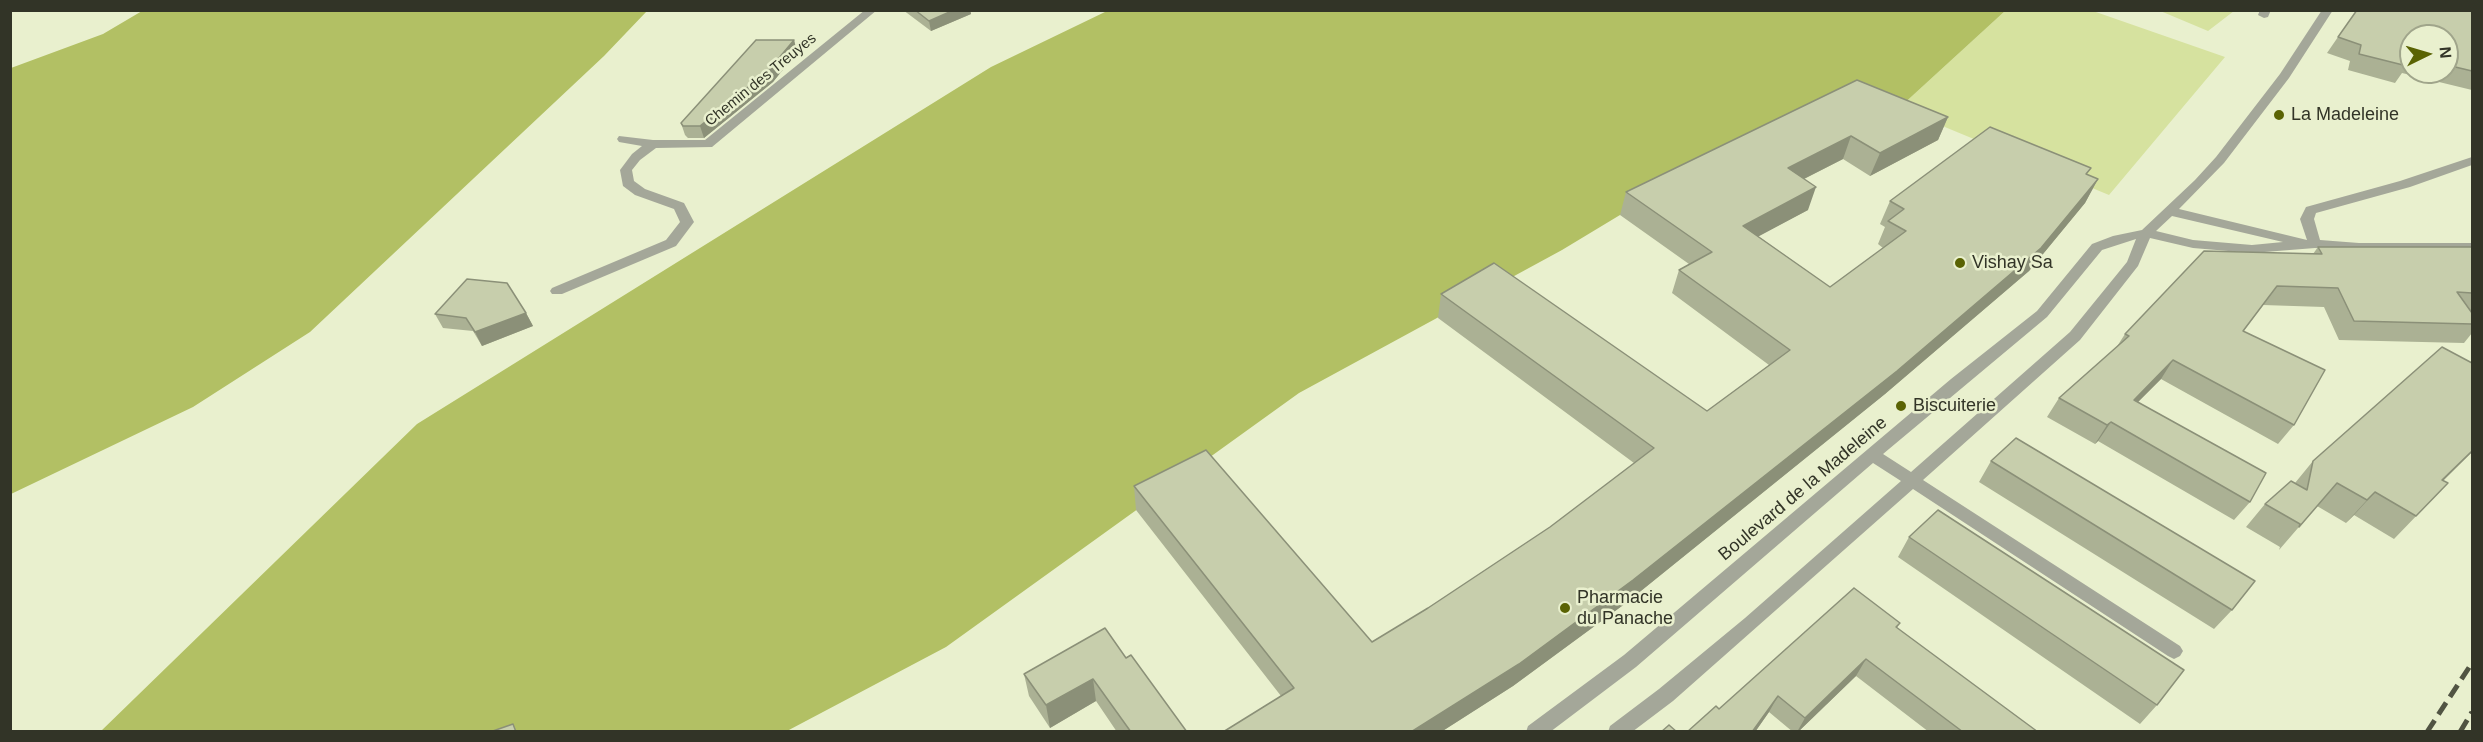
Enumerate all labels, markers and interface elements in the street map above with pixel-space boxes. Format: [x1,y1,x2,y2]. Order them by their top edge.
north arrow [2399,24,2459,84]
street label: Chemin des Treuyes [702,30,820,130]
text: N [2436,46,2454,59]
place label: La Madeleine [2291,104,2399,126]
marker: La Madeleine [2272,108,2286,122]
place label: Vishay Sa [1972,252,2053,274]
marker: Vishay Sa [1953,256,1967,270]
place label: Biscuiterie [1913,395,1996,417]
marker: Biscuiterie [1894,399,1908,413]
street label: Boulevard de la Madeleine [1714,412,1892,566]
place label: Pharmacie du Panache [1577,587,1673,630]
marker: Pharmacie du Panache [1558,601,1572,615]

